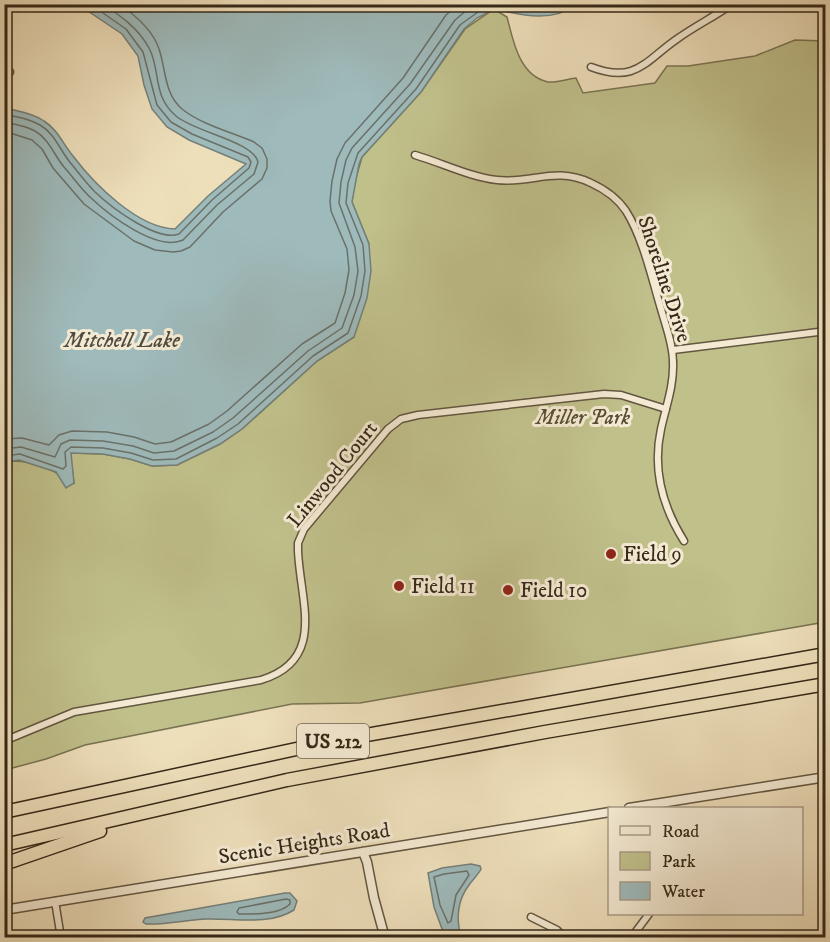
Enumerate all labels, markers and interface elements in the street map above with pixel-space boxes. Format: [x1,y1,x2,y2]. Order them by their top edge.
street label: Shoreline Drive [631,213,697,346]
water label: Mitchell Lake [62,327,180,354]
park label: Miller Park [534,405,630,431]
street label: Linwood Court [282,416,384,533]
place label: Field 9 [623,542,682,568]
marker: Field 9 [604,547,618,561]
place label: Field 11 [411,574,475,600]
place label: Field 10 [520,578,587,604]
marker: Field 11 [392,579,406,593]
marker: Field 10 [501,583,515,597]
road number: US 212 [297,724,369,758]
legend [608,807,803,915]
street label: Scenic Heights Road [217,818,392,870]
text: Road [662,821,699,843]
text: Park [662,851,696,873]
text: Water [661,881,705,903]

